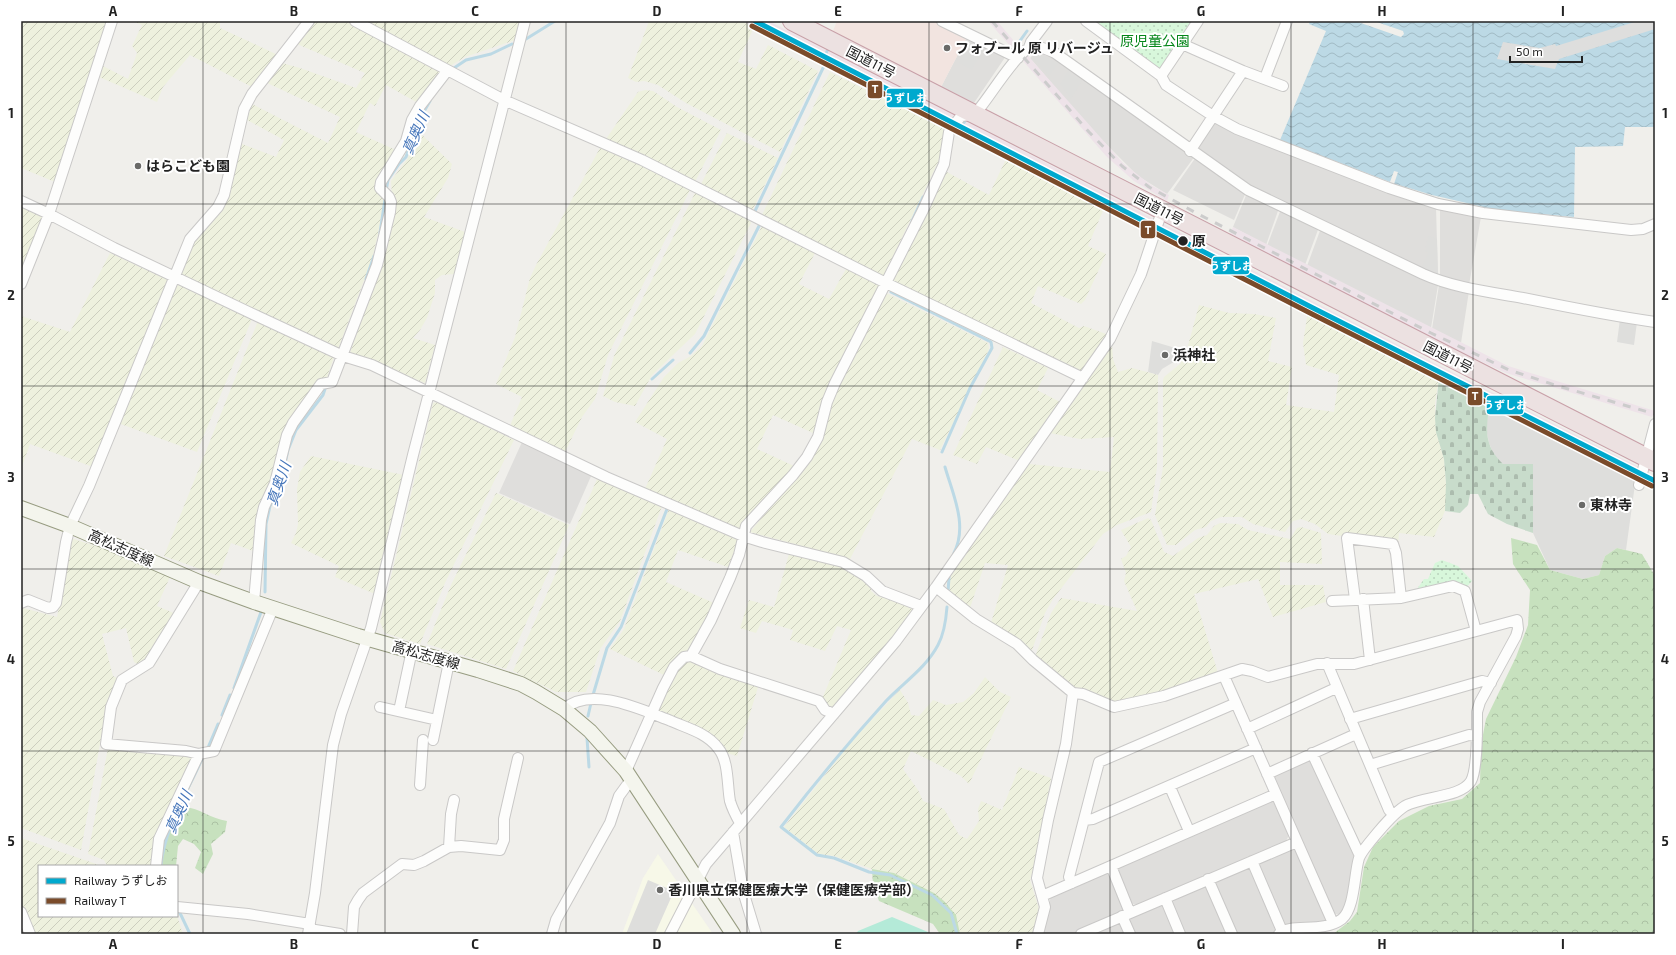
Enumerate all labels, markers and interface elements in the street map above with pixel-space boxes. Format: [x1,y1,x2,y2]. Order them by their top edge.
text: A [109,3,118,19]
text: B [290,3,298,19]
text: C [471,3,479,19]
text: D [653,3,662,19]
text: E [834,3,842,19]
text: F [1015,3,1023,19]
text: G [1197,3,1205,19]
text: H [1378,3,1387,19]
text: I [1561,3,1565,19]
park label: 原児童公園 [1120,32,1190,49]
scale bar [1510,38,1582,64]
place label: フォブール 原 リバージュ [955,39,1114,56]
street label: 国道11号 [844,42,899,81]
marker: フォブール 原 リバージュ [942,43,952,53]
text: 50 m [1516,44,1543,58]
line badge: T [867,80,883,99]
text: T [872,82,879,95]
line badge: うずしお [886,88,924,108]
text: うずしお [883,91,927,104]
text: 1 [8,105,14,121]
text: 1 [1662,105,1668,121]
water label: 真奥川 [398,107,433,157]
place label: はらこども園 [146,157,230,174]
marker: はらこども園 [133,161,143,171]
street label: 国道11号 [1132,189,1187,228]
line badge: T [1140,220,1156,239]
text: T [1145,223,1152,236]
place label: 原 [1192,232,1206,249]
marker: 原 [1176,234,1190,248]
line badge: うずしお [1212,256,1250,275]
text: うずしお [1209,259,1253,272]
text: 2 [7,287,15,303]
text: 2 [1661,287,1669,303]
street label: 国道11号 [1421,337,1476,376]
place label: 浜神社 [1173,346,1215,363]
marker: 浜神社 [1160,350,1170,360]
line badge: T [1467,387,1483,406]
text: T [1472,389,1479,402]
line badge: うずしお [1486,395,1524,415]
text: うずしお [1483,398,1527,411]
water label: 真奥川 [262,458,295,508]
text: 3 [7,469,15,485]
text: 3 [1661,469,1669,485]
place label: 東林寺 [1590,496,1632,513]
marker: 東林寺 [1577,500,1587,510]
street label: 高松志度線 [86,526,157,570]
street label: 高松志度線 [390,637,462,672]
text: 4 [7,651,15,667]
text: 4 [1661,651,1669,667]
water label: 真奥川 [161,786,196,836]
text: 5 [7,833,15,849]
text: 5 [1661,833,1669,849]
legend [38,865,178,917]
text: Railway うずしお [74,873,168,887]
place label: 香川県立保健医療大学（保健医療学部） [668,881,920,898]
marker: 香川県立保健医療大学（保健医療学部） [655,885,665,895]
text: Railway T [74,893,126,907]
text: A [109,936,118,952]
text: B [290,936,298,952]
text: C [471,936,479,952]
text: D [653,936,662,952]
text: E [834,936,842,952]
text: F [1015,936,1023,952]
text: G [1197,936,1205,952]
text: H [1378,936,1387,952]
text: I [1561,936,1565,952]

